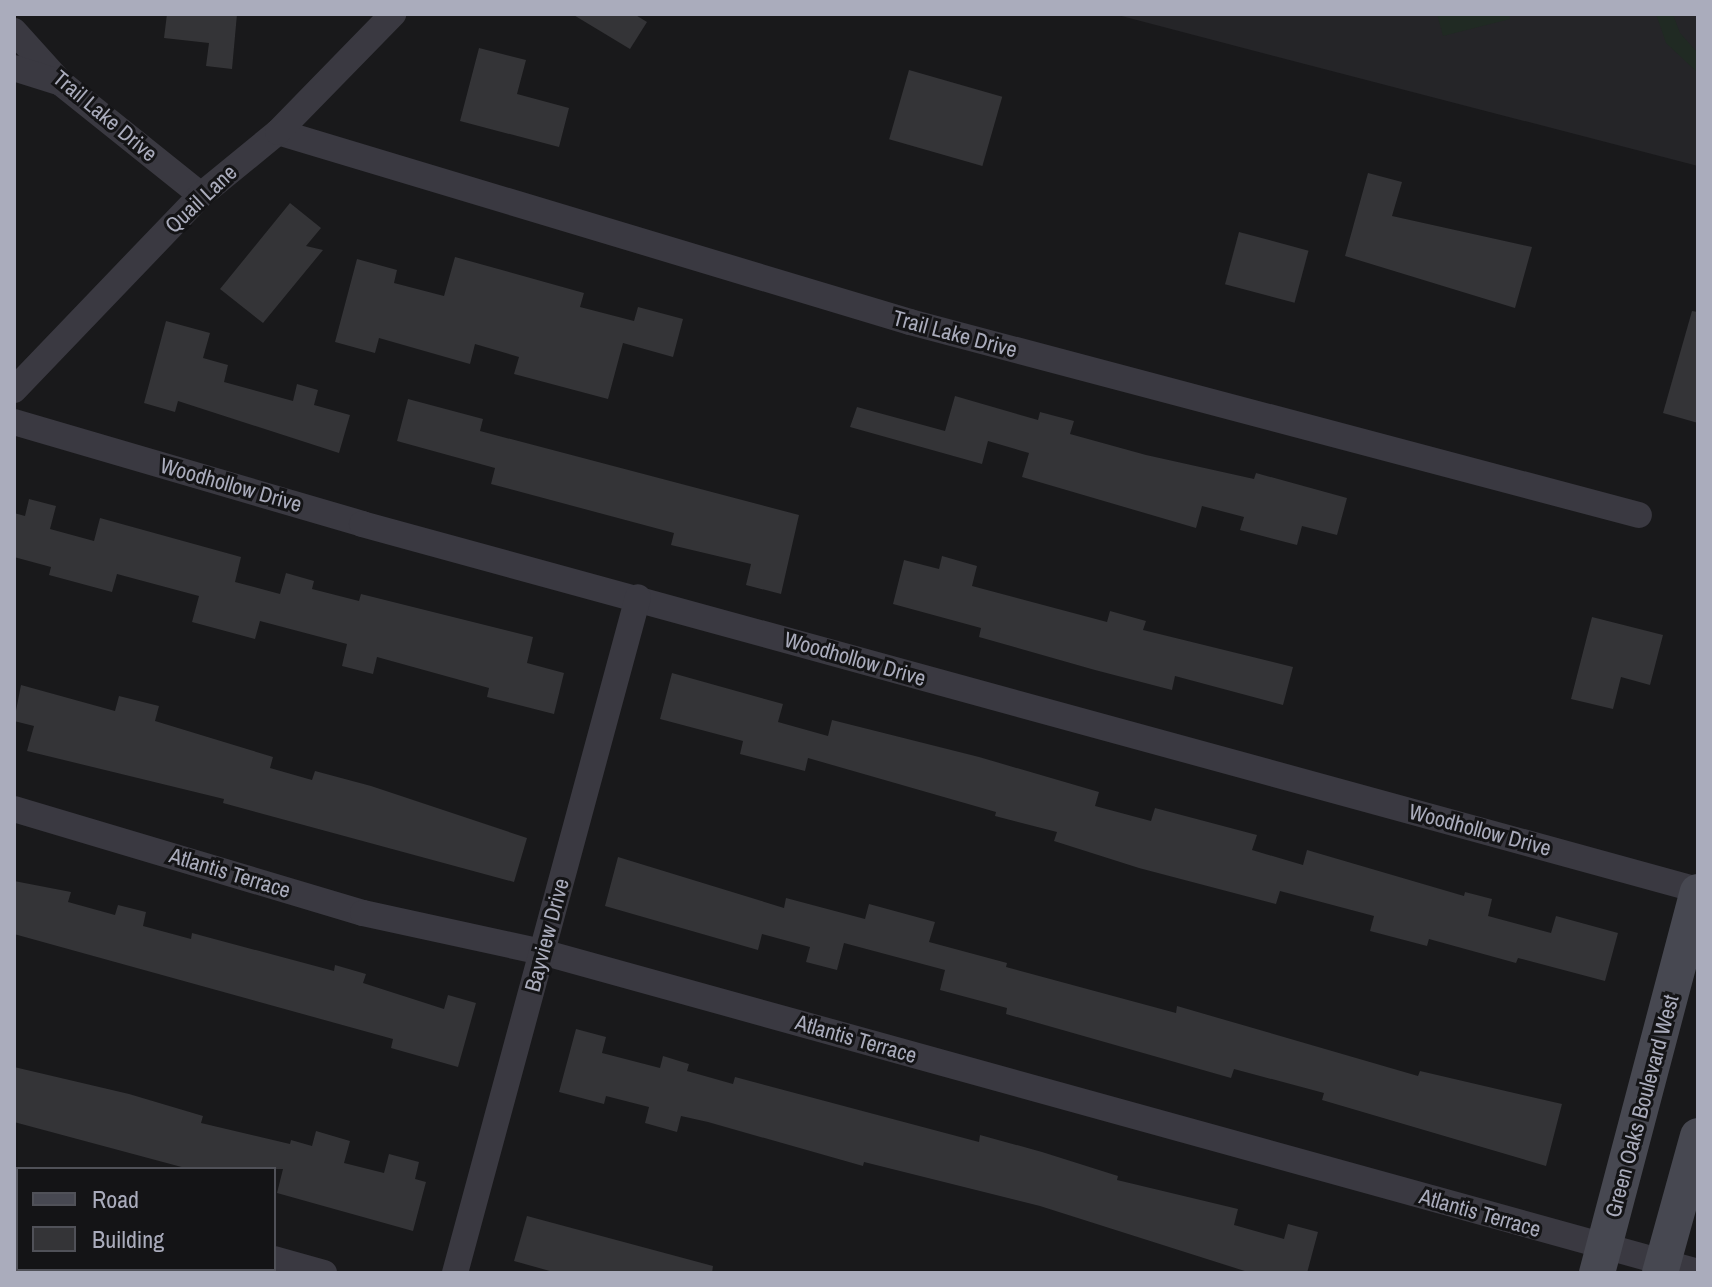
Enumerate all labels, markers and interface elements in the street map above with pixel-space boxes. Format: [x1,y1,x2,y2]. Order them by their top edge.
street label: Trail Lake Drive [48,65,162,167]
street label: Quail Lane [160,159,242,239]
street label: Trail Lake Drive [890,305,1020,363]
street label: Woodhollow Drive [157,452,305,518]
street label: Woodhollow Drive [781,626,929,692]
street label: Woodhollow Drive [1406,798,1554,862]
street label: Atlantis Terrace [166,842,294,904]
street label: Bayview Drive [519,875,575,995]
street label: Green Oaks Boulevard West [1600,992,1684,1220]
street label: Atlantis Terrace [792,1009,920,1069]
legend [16,1167,276,1271]
text: Road [92,1183,139,1215]
street label: Atlantis Terrace [1416,1183,1544,1243]
text: Building [92,1223,164,1255]

